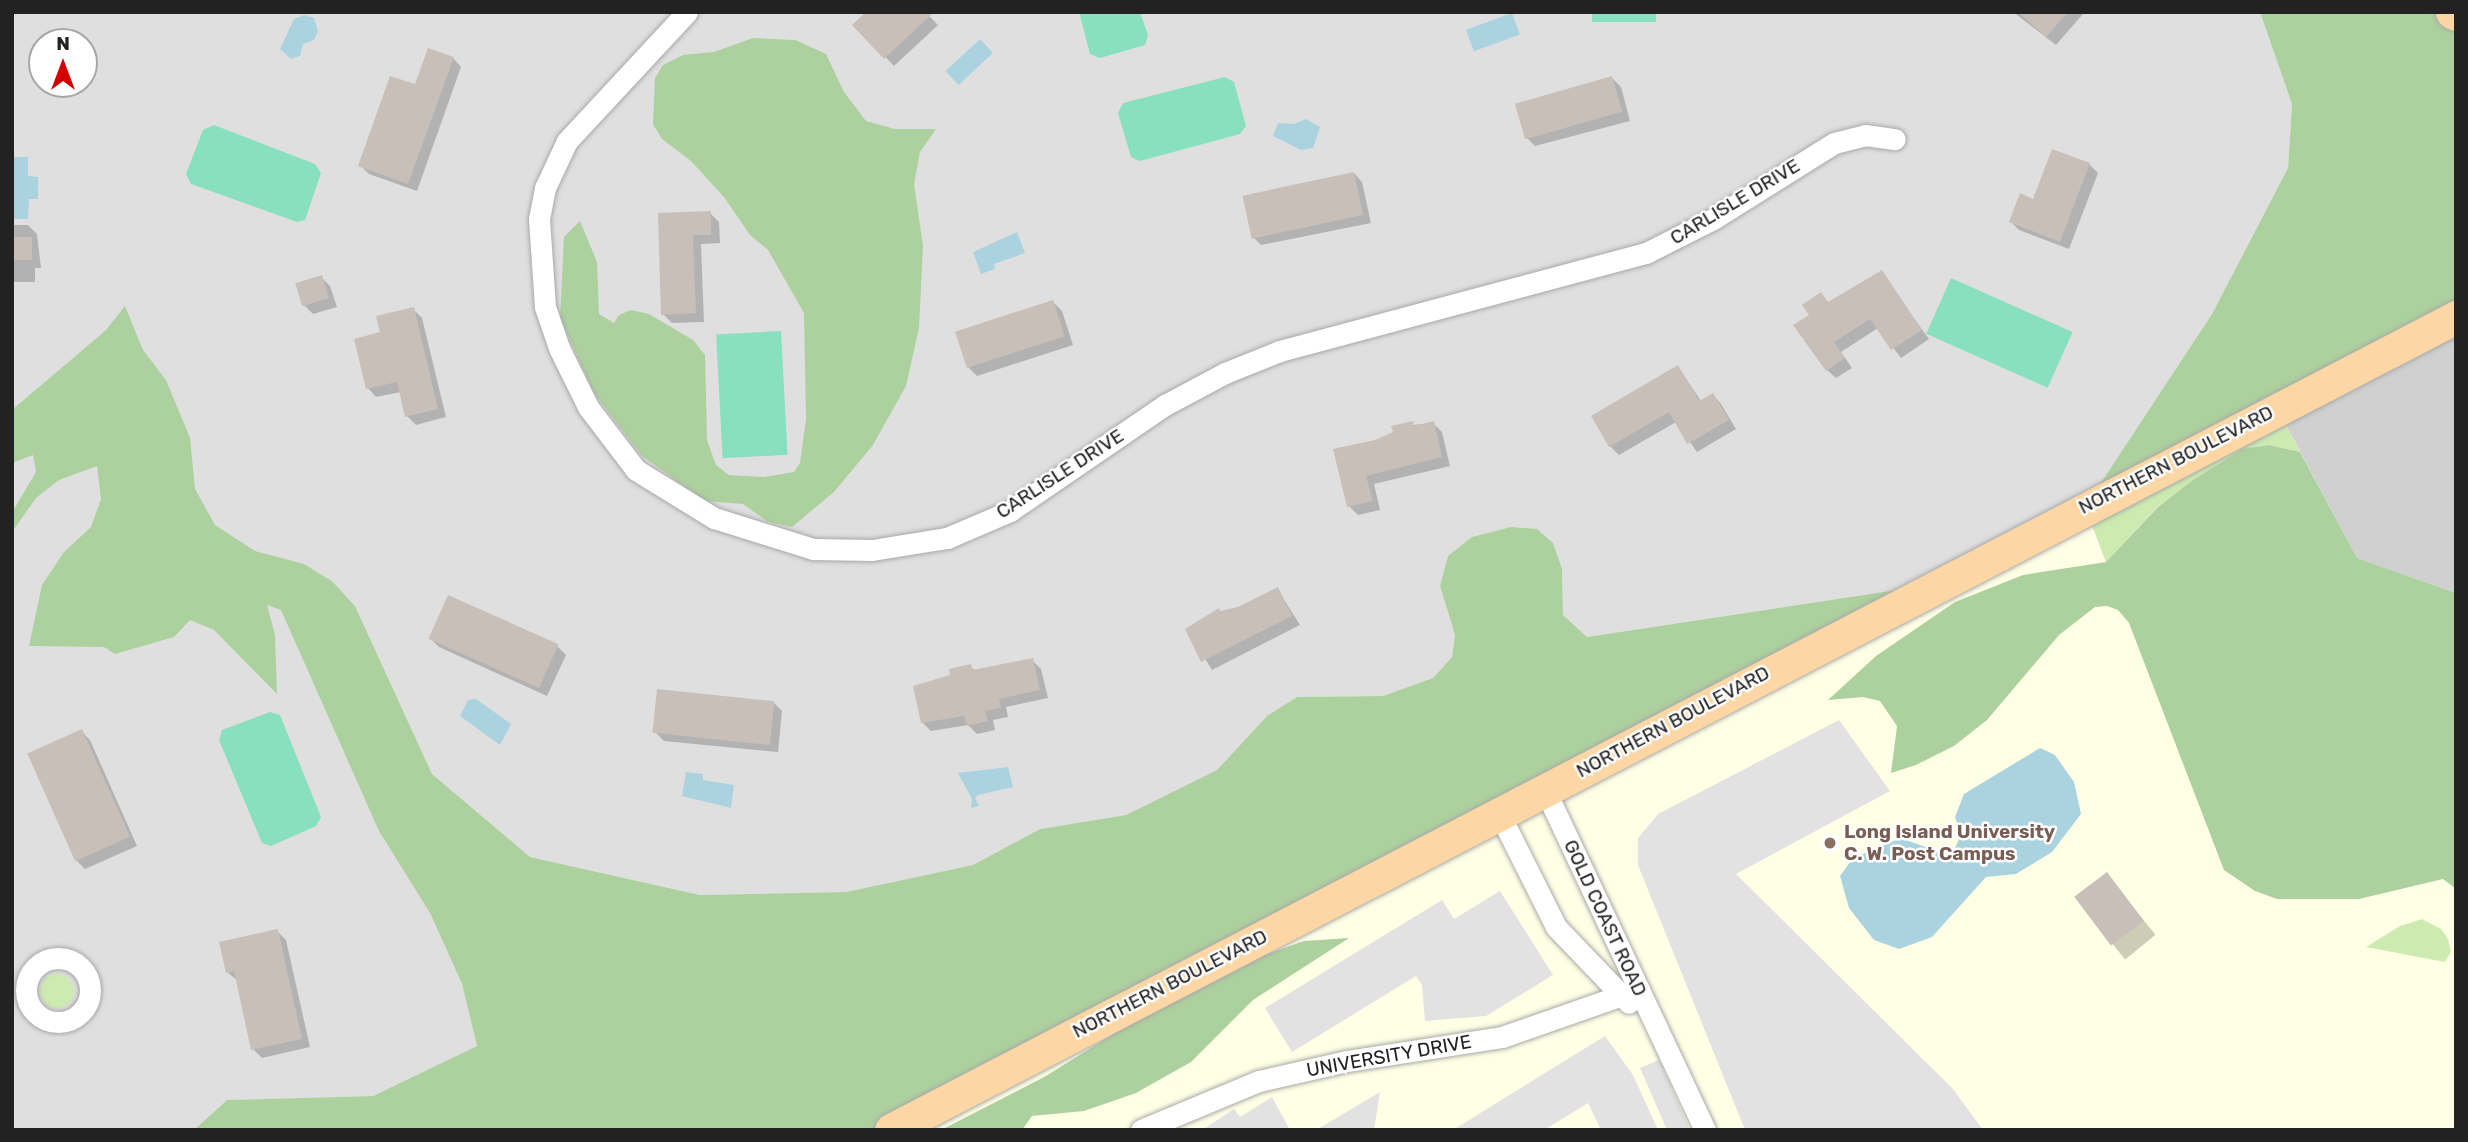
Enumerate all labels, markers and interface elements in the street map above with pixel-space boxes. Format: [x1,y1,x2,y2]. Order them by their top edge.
north arrow [28,28,98,98]
text: N [56,32,70,55]
street label: CARLISLE DRIVE [1666,154,1804,250]
street label: NORTHERN BOULEVARD [2075,401,2277,519]
street label: CARLISLE DRIVE [992,424,1128,524]
street label: NORTHERN BOULEVARD [1573,661,1773,783]
place label: Long Island University C. W. Post Campus [1844,821,2055,865]
marker: Long Island University C. W. Post Campus [1822,835,1838,851]
street label: GOLD COAST ROAD [1559,836,1651,1000]
street label: NORTHERN BOULEVARD [1069,925,1271,1043]
street label: UNIVERSITY DRIVE [1304,1030,1474,1082]

